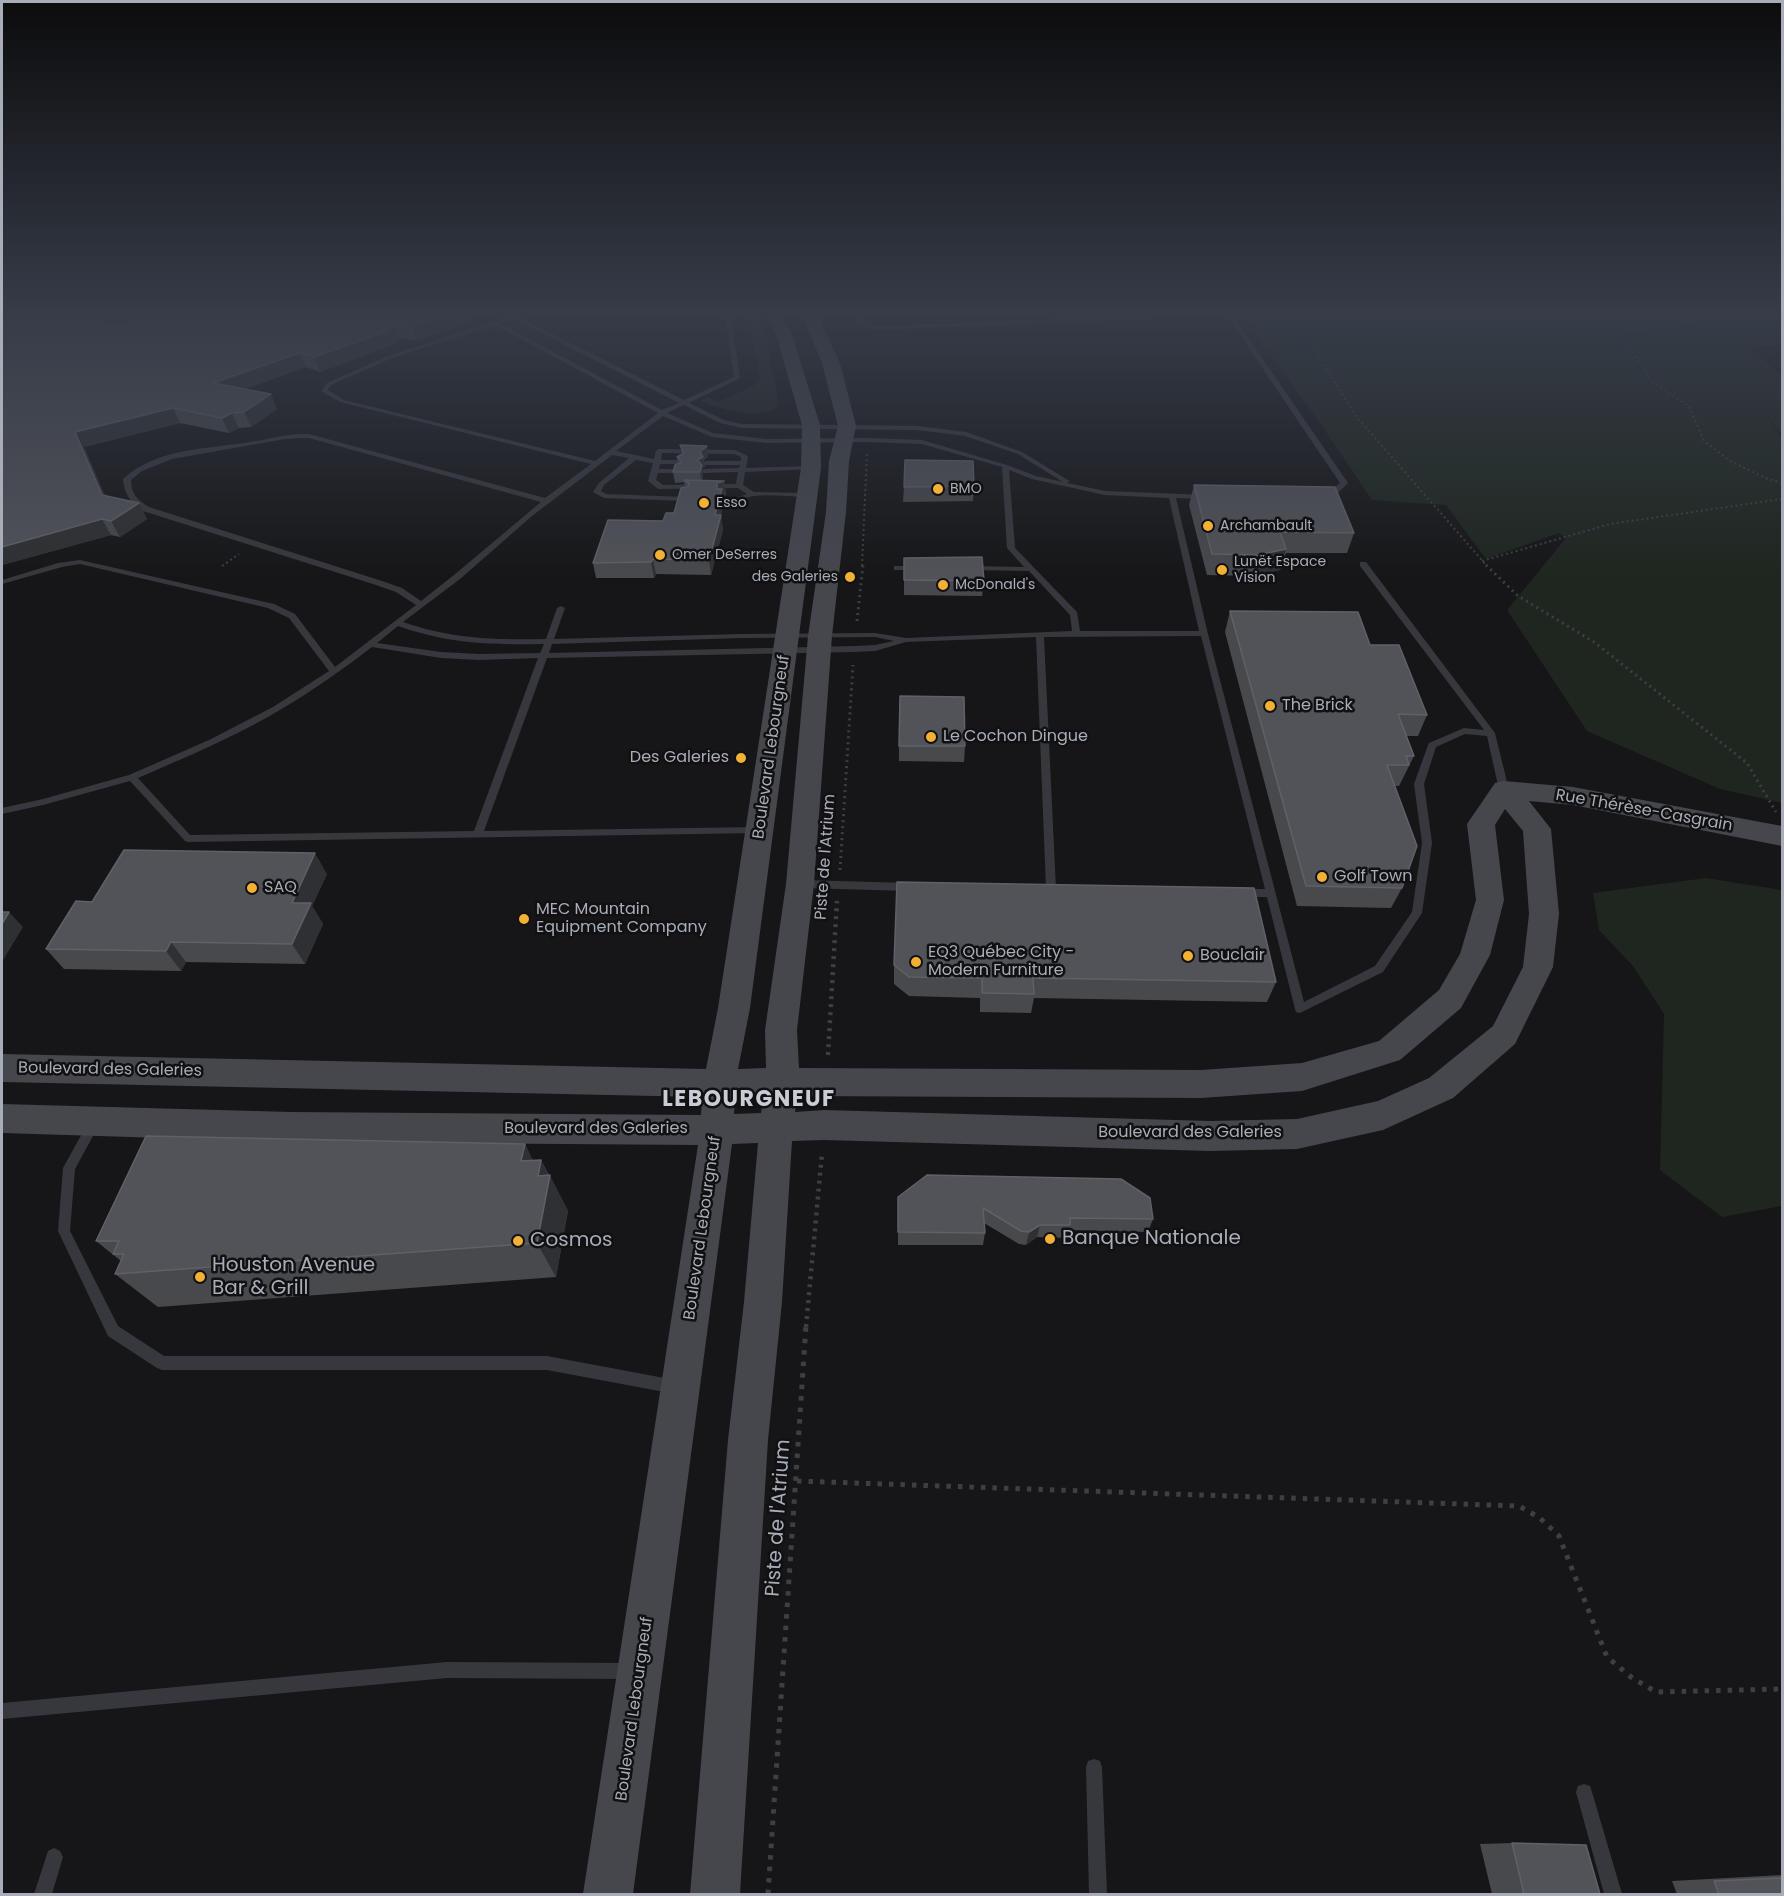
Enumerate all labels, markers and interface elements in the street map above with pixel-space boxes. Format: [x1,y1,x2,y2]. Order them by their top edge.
place label: BMO [950,481,982,497]
marker: BMO [931,482,945,496]
place label: Esso [716,495,747,511]
marker: Esso [697,496,711,510]
place label: Archambault [1220,518,1312,534]
marker: Archambault [1201,519,1215,533]
place label: Omer DeSerres [672,547,777,563]
marker: Omer DeSerres [653,548,667,562]
place label: Lunët Espace Vision [1234,554,1326,586]
marker: Lunët Espace Vision [1215,563,1229,577]
place label: des Galeries [752,569,838,585]
marker: des Galeries [843,570,857,584]
place label: McDonald's [955,577,1035,593]
marker: McDonald's [936,578,950,592]
street label: Boulevard Lebourgneuf [750,654,794,840]
place label: The Brick [1282,696,1353,716]
marker: The Brick [1263,699,1277,713]
place label: Le Cochon Dingue [943,727,1088,747]
marker: Le Cochon Dingue [924,730,938,744]
place label: Des Galeries [630,748,729,768]
marker: Des Galeries [734,751,748,765]
street label: Rue Thérèse-Casgrain [1554,786,1734,836]
street label: Piste de l'Atrium [812,793,840,921]
place label: Golf Town [1334,867,1412,887]
marker: Golf Town [1315,870,1329,884]
place label: SAQ [264,878,297,898]
marker: SAQ [245,881,259,895]
place label: MEC Mountain Equipment Company [536,900,707,938]
marker: MEC Mountain Equipment Company [517,912,531,926]
place label: EQ3 Québec City - Modern Furniture [928,943,1074,981]
place label: Bouclair [1200,946,1265,966]
marker: Bouclair [1181,949,1195,963]
marker: EQ3 Québec City - Modern Furniture [909,955,923,969]
street label: Boulevard des Galeries [18,1059,202,1081]
district label: LEBOURGNEUF [662,1087,836,1113]
street label: Boulevard des Galeries [504,1119,688,1139]
street label: Boulevard des Galeries [1098,1123,1282,1143]
street label: Boulevard Lebourgneuf [681,1135,725,1321]
place label: Banque Nationale [1062,1227,1241,1251]
place label: Cosmos [530,1229,613,1253]
marker: Banque Nationale [1043,1232,1057,1246]
marker: Cosmos [511,1234,525,1248]
place label: Houston Avenue Bar & Grill [212,1254,375,1301]
marker: Houston Avenue Bar & Grill [193,1270,207,1284]
street label: Piste de l'Atrium [762,1438,796,1598]
street label: Boulevard Lebourgneuf [613,1616,657,1802]

